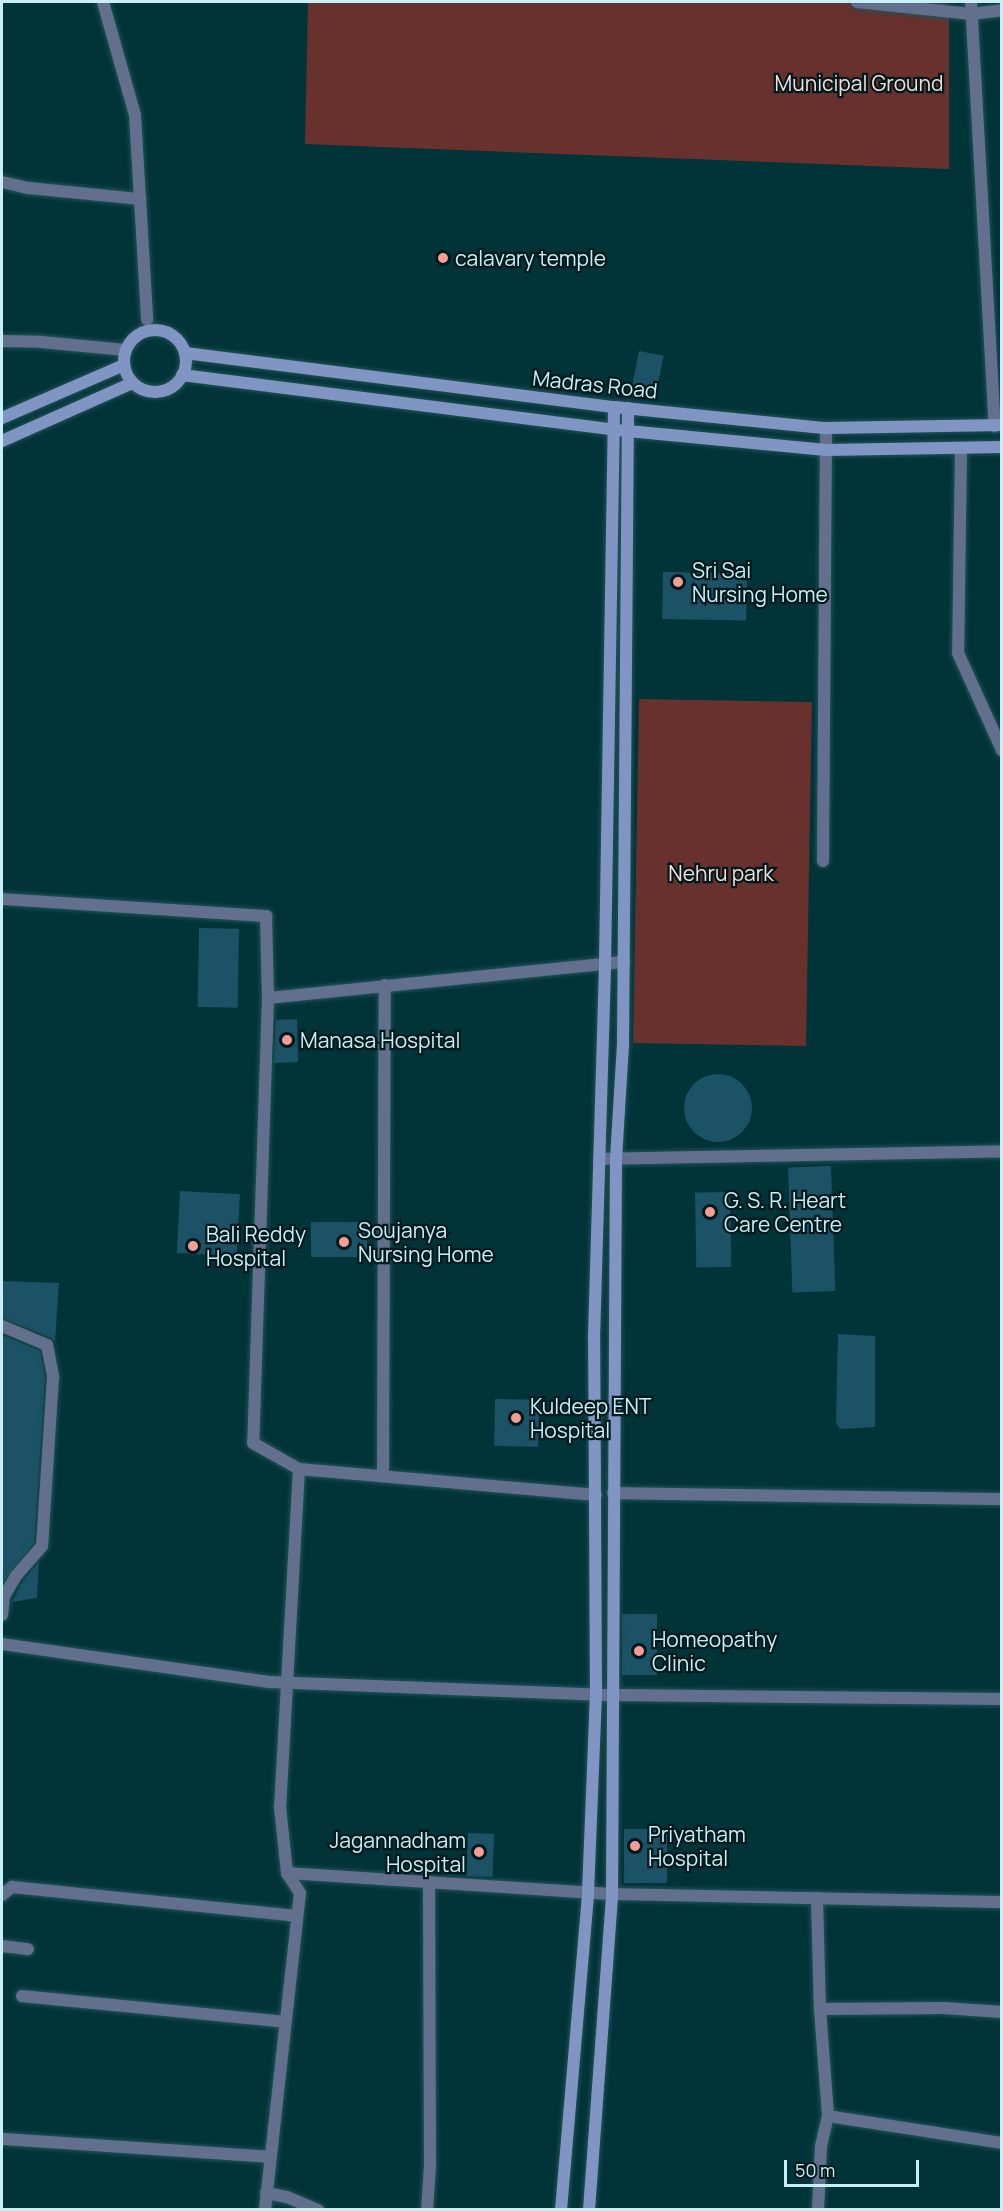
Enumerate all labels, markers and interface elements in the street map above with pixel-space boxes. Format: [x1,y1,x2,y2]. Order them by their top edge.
park label: Municipal Ground [775,70,943,96]
place label: calavary temple [455,245,606,271]
marker: calavary temple [436,251,450,265]
street label: Madras Road [531,365,659,403]
place label: Sri Sai Nursing Home [692,557,828,607]
marker: Sri Sai Nursing Home [669,573,687,591]
park label: Nehru park [668,860,774,886]
place label: Manasa Hospital [300,1027,460,1053]
marker: Manasa Hospital [278,1031,296,1049]
place label: G. S. R. Heart Care Centre [724,1187,846,1237]
marker: G. S. R. Heart Care Centre [701,1203,719,1221]
place label: Soujanya Nursing Home [358,1217,494,1267]
place label: Bali Reddy Hospital [206,1221,306,1271]
marker: Soujanya Nursing Home [335,1233,353,1251]
marker: Bali Reddy Hospital [184,1237,202,1255]
place label: Kuldeep ENT Hospital [530,1393,651,1443]
marker: Kuldeep ENT Hospital [507,1409,525,1427]
place label: Homeopathy Clinic [652,1626,777,1676]
marker: Homeopathy Clinic [630,1642,648,1660]
place label: Priyatham Hospital [648,1821,746,1871]
place label: Jagannadham Hospital [330,1827,466,1877]
marker: Priyatham Hospital [626,1837,644,1855]
marker: Jagannadham Hospital [470,1843,488,1861]
scale bar [787,2148,922,2186]
text: 50 m [795,2158,835,2182]

